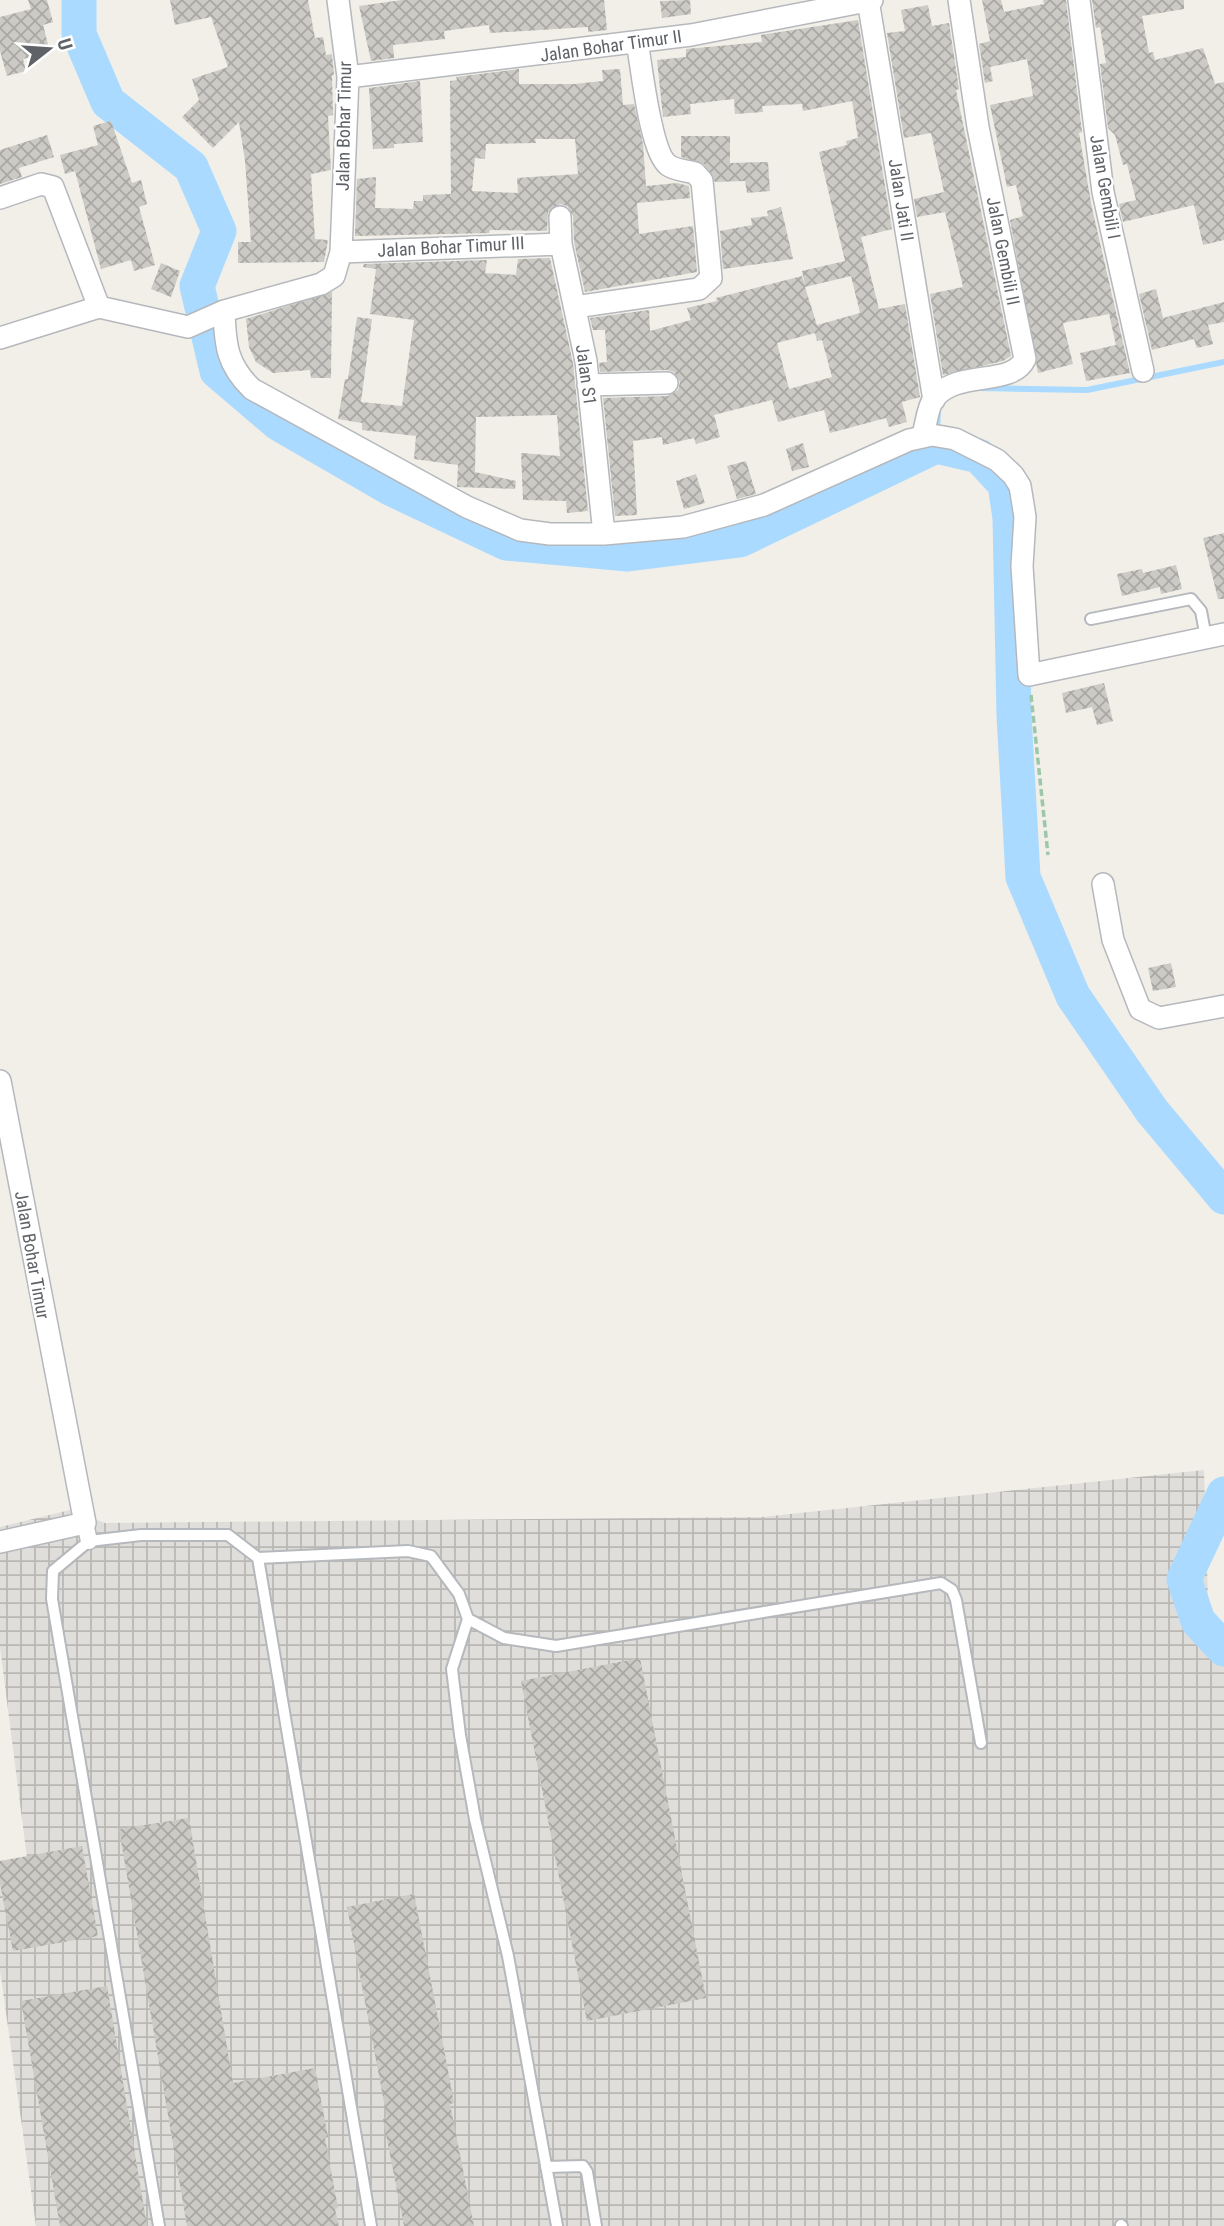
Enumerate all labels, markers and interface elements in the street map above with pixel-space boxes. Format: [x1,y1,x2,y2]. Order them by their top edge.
north arrow [14,14,84,84]
street label: Jalan Bohar Timur II [539,25,683,66]
text: U [52,36,77,53]
street label: Jalan Bohar Timur [332,61,355,191]
street label: Jalan Gembili I [1086,133,1125,241]
street label: Jalan Jati II [885,157,918,242]
street label: Jalan Gembili II [983,195,1024,307]
street label: Jalan Bohar Timur III [377,232,525,261]
street label: Jalan S1 [572,343,601,407]
street label: Jalan Bohar Timur [11,1189,54,1321]

